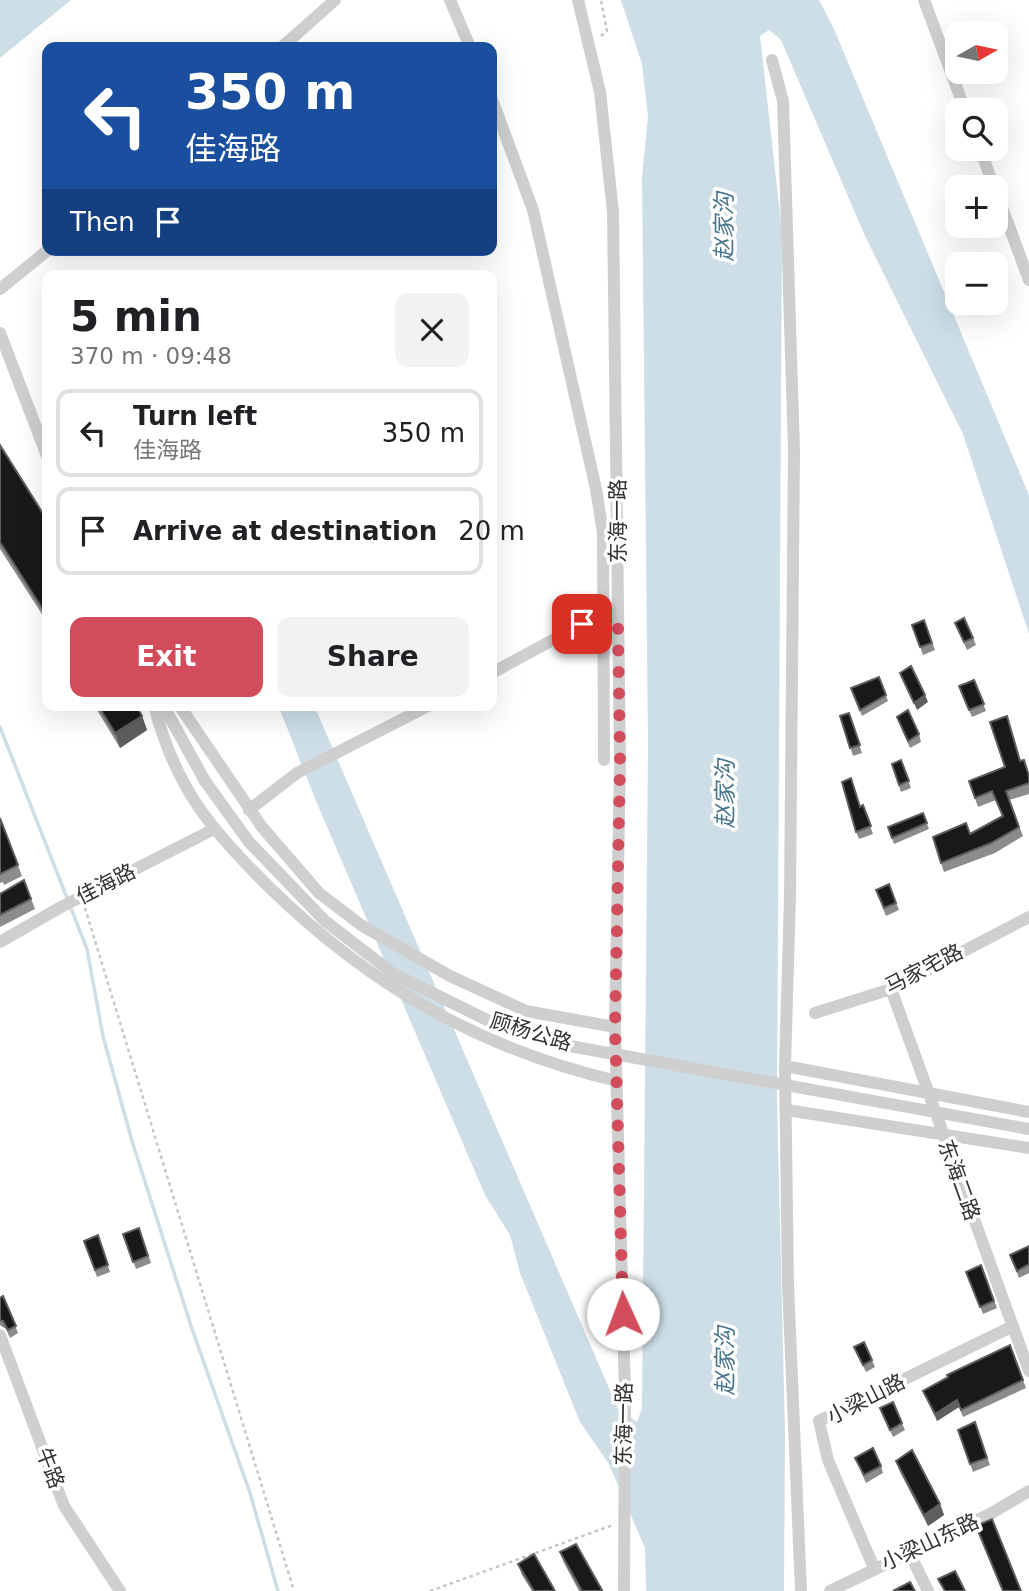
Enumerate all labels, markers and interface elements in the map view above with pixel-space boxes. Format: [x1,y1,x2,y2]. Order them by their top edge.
north arrow [945,21,1008,84]
map controls [945,21,1008,315]
text: 350 m [185,64,355,121]
icon: left [70,70,161,161]
button: search [945,98,1008,161]
text: 佳海路 [185,130,281,168]
button: + [945,175,1008,238]
water label: 赵家沟 [711,190,737,262]
icon: arrive [149,203,187,241]
text: Then [70,207,135,237]
button: − [945,252,1008,315]
text: 5 min [70,292,202,341]
button: close [395,293,469,367]
text: 370 m · 09:48 [70,343,232,369]
text: Turn left [133,401,257,431]
icon: left [74,414,112,452]
text: 350 m [382,418,465,448]
text: 佳海路 [133,437,202,463]
street label: 东海一路 [606,479,630,563]
icon: arrive [74,512,112,550]
text: Arrive at destination [133,516,437,546]
text: 20 m [458,516,525,546]
pin [552,594,612,654]
icon: arrive [563,605,601,643]
button: Exit [70,617,263,697]
button: Share [277,617,469,697]
water label: 赵家沟 [712,757,738,829]
street label: 佳海路 [72,859,140,909]
street label: 马家宅路 [881,939,967,999]
street label: 顾杨公路 [487,1008,575,1056]
street label: 东海二路 [933,1136,985,1224]
position arrow [586,1277,660,1351]
water label: 赵家沟 [712,1324,738,1396]
street label: 小梁山路 [823,1369,909,1429]
street label: 东海一路 [611,1382,637,1466]
street label: 牛路 [31,1444,69,1492]
street label: 小梁山东路 [877,1509,983,1575]

